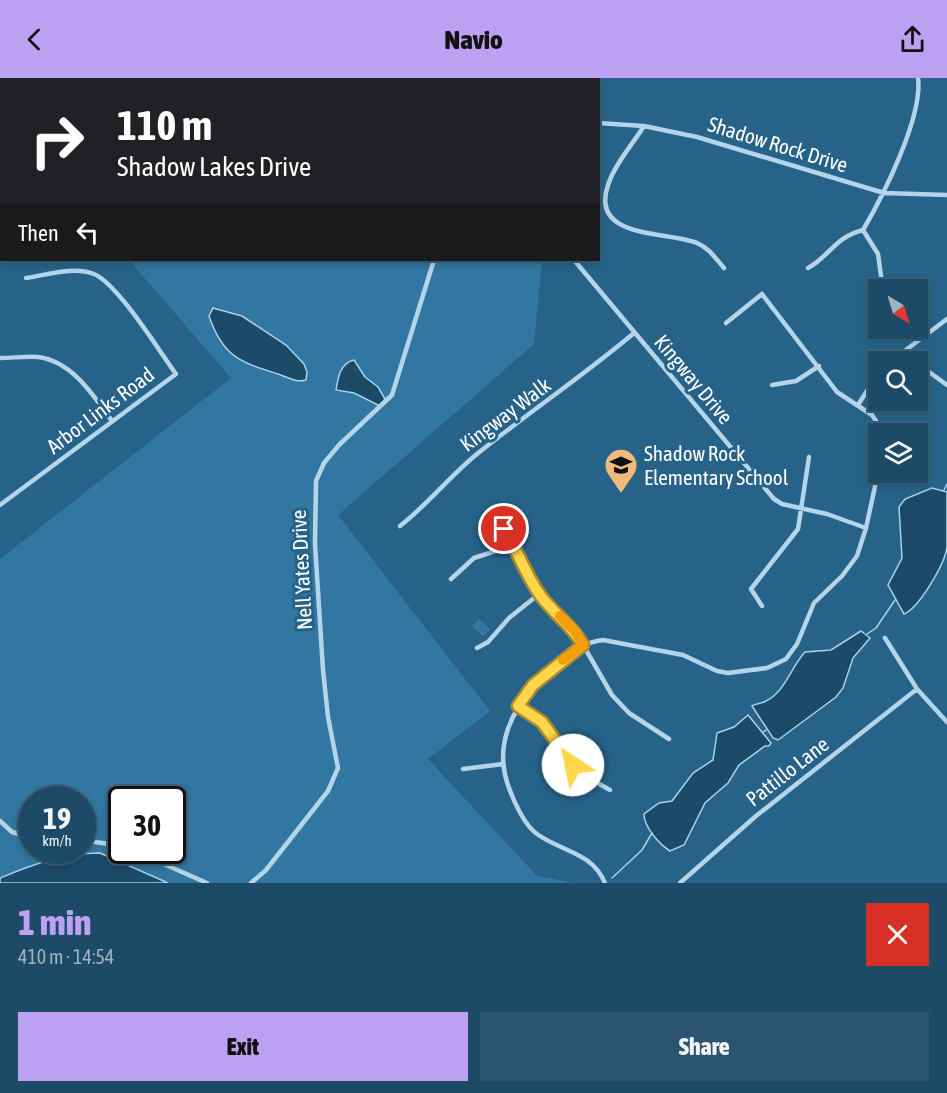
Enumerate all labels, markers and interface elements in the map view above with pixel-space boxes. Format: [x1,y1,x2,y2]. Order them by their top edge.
icon: back [18,23,51,56]
icon: share [896,23,929,56]
text: Navio [444,24,503,55]
text: 110 m [117,101,212,149]
icon: right [18,102,96,180]
street label: Shadow Rock Drive [705,111,851,177]
text: Shadow Lakes Drive [117,151,311,182]
icon: left [71,216,104,249]
text: Then [18,220,59,246]
north arrow [868,279,928,339]
map controls [868,279,928,483]
street label: Kingway Drive [650,330,738,428]
button: search [868,351,928,411]
street label: Arbor Links Road [42,362,158,458]
street label: Kingway Walk [455,372,555,456]
button: layers [868,423,928,483]
place label: Shadow Rock Elementary School [644,441,789,489]
school or university icon: Shadow Rock Elementary School [603,447,639,494]
pin [478,503,529,554]
street label: Nell Yates Drive [286,509,316,631]
icon: arrive [487,512,520,545]
street label: Pattillo Lane [741,731,833,811]
position arrow [541,733,605,797]
speed limit sign: 30 [108,786,186,864]
text: 19 [43,801,71,835]
text: km/h [42,832,72,849]
text: 1 min [18,901,92,943]
button: close [866,903,929,966]
text: 410 m · 14:54 [18,945,114,968]
button: Exit [18,1012,468,1081]
button: Share [480,1012,929,1081]

